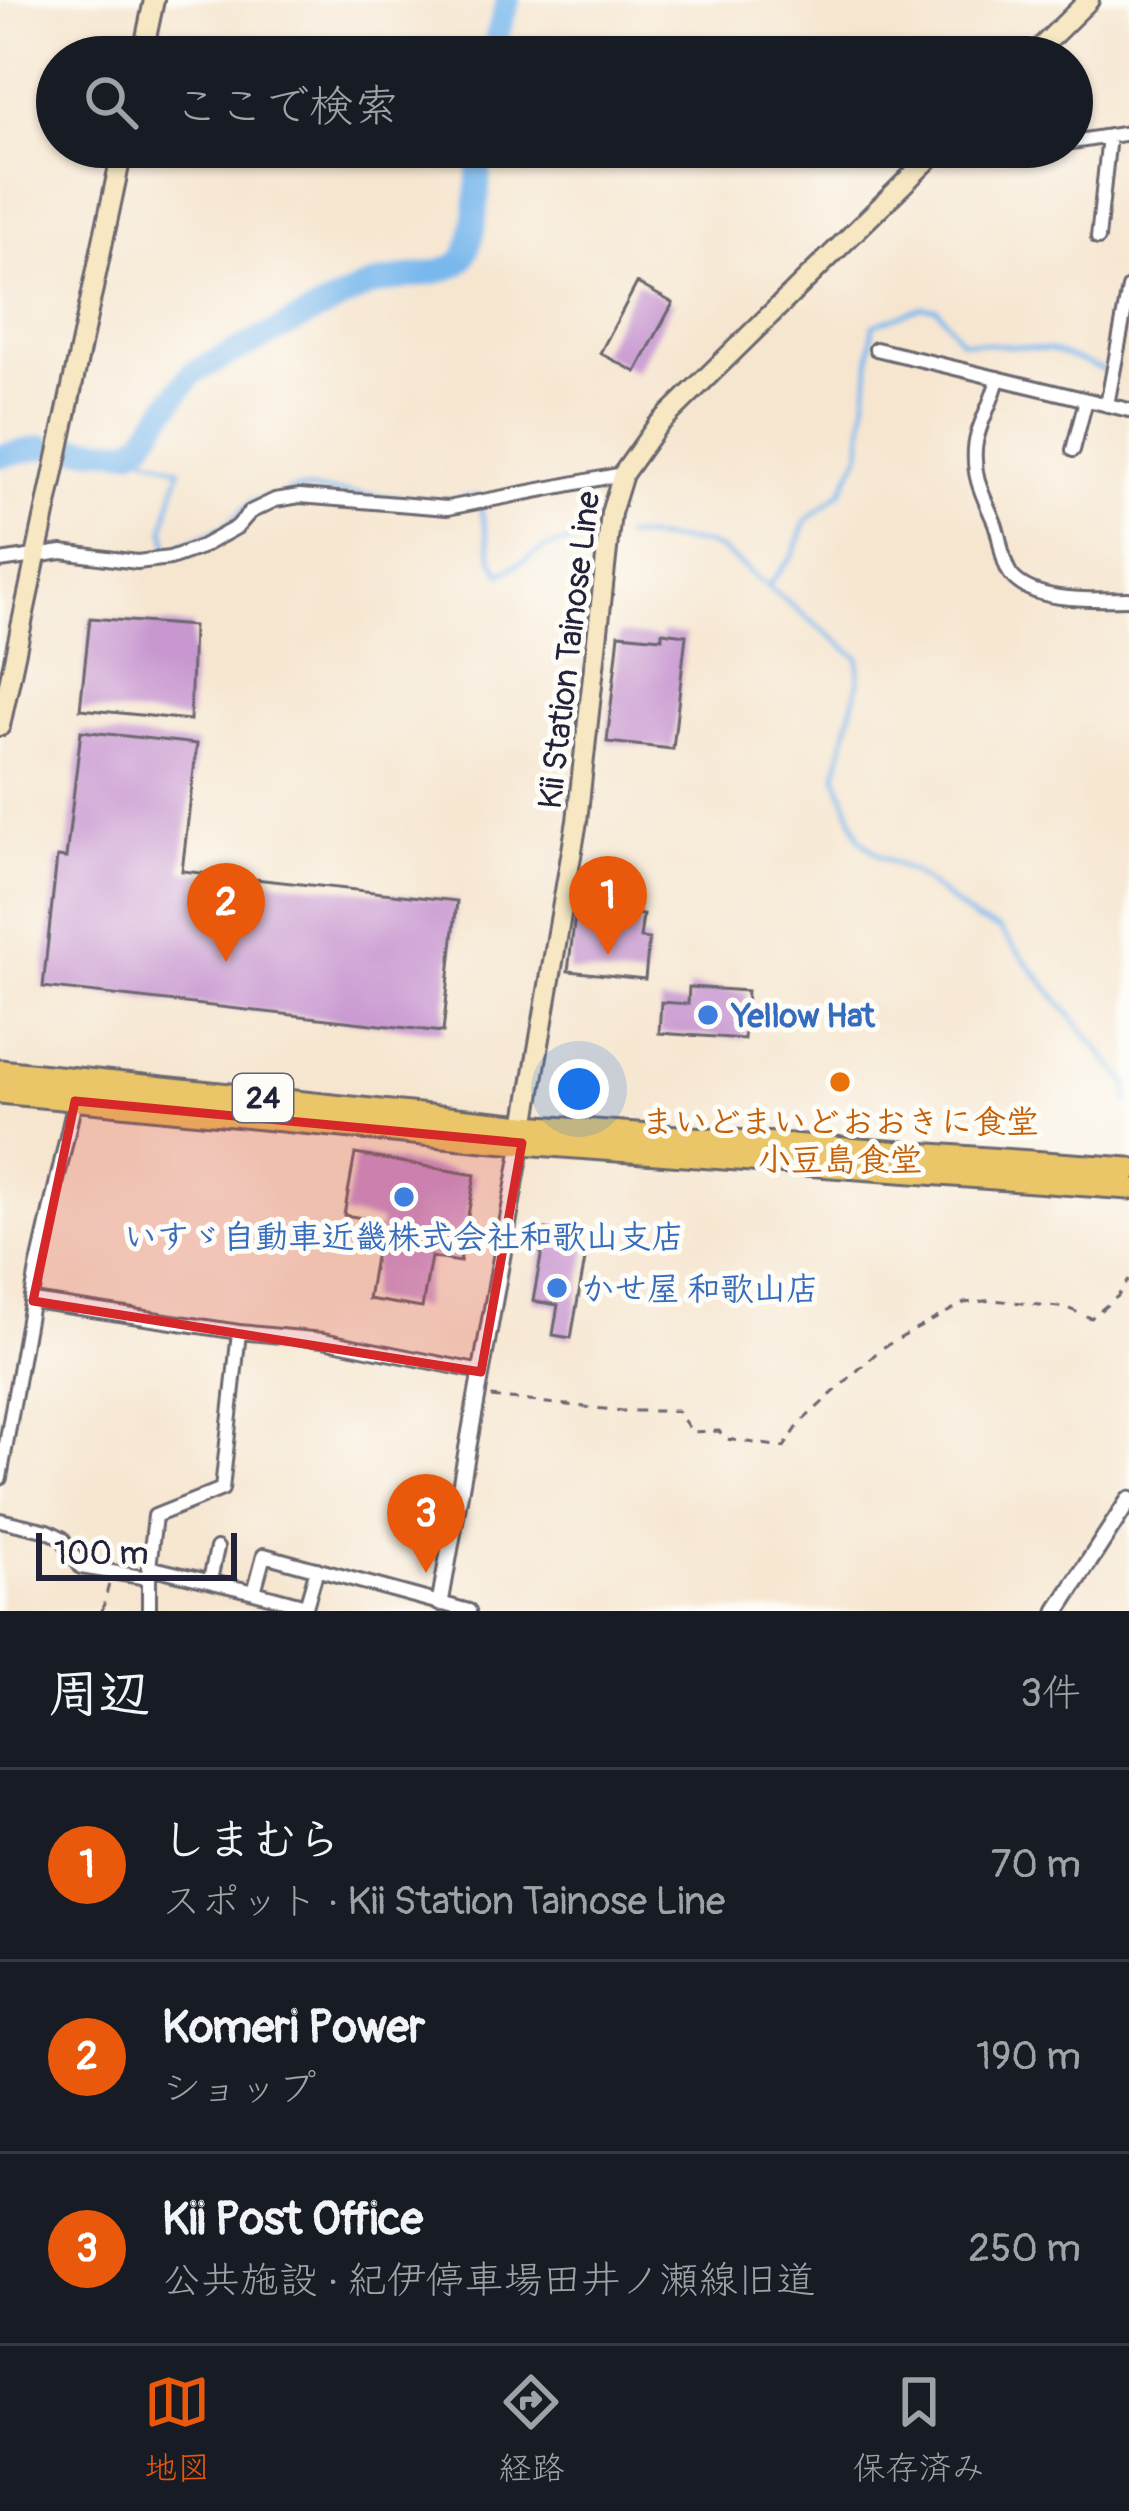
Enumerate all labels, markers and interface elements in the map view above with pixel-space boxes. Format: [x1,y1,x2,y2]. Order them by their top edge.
search box [36,36,1093,168]
icon: search [78,69,144,135]
text: ここで検索 [174,79,399,135]
street label: Kii Station Tainose Line [530,489,609,811]
pin: 1 [569,856,647,955]
pin: 2 [187,863,265,962]
place label: Yellow Hat [730,996,876,1037]
marker: Yellow Hat [695,1002,721,1028]
your location [549,1059,609,1119]
marker: まいどまいどおおきに食堂 小豆島食堂 [827,1069,853,1095]
road number: 24 [233,1074,293,1122]
place label: まいどまいどおおきに食堂 小豆島食堂 [641,1102,1039,1181]
marker: いすゞ自動車近畿株式会社和歌山支店 [391,1184,417,1210]
place label: いすゞ自動車近畿株式会社和歌山支店 [124,1217,685,1258]
place label: かせ屋 和歌山店 [581,1269,819,1310]
marker: かせ屋 和歌山店 [544,1275,570,1301]
pin: 3 [387,1474,465,1573]
scale bar [36,1527,237,1580]
text: 100 m [54,1533,148,1574]
text: 周辺 [48,1663,150,1727]
text: 3件 [1020,1669,1081,1718]
text: しまむら [162,1813,342,1869]
text: 1 [79,1840,95,1889]
text: 70 m [991,1840,1081,1889]
text: スポット · Kii Station Tainose Line [162,1877,725,1926]
text: Komeri Power [162,2000,425,2056]
text: 2 [76,2032,98,2081]
text: 190 m [976,2032,1081,2081]
text: ショップ [162,2064,316,2113]
text: Kii Post Office [162,2192,423,2248]
text: 3 [76,2224,98,2273]
text: 250 m [968,2224,1081,2273]
text: 公共施設 · 紀伊停車場田井ノ瀬線旧道 [162,2256,816,2305]
tab: 地図 [144,2369,210,2489]
tab: 経路 [498,2369,564,2489]
tab: 保存済み [853,2369,985,2489]

